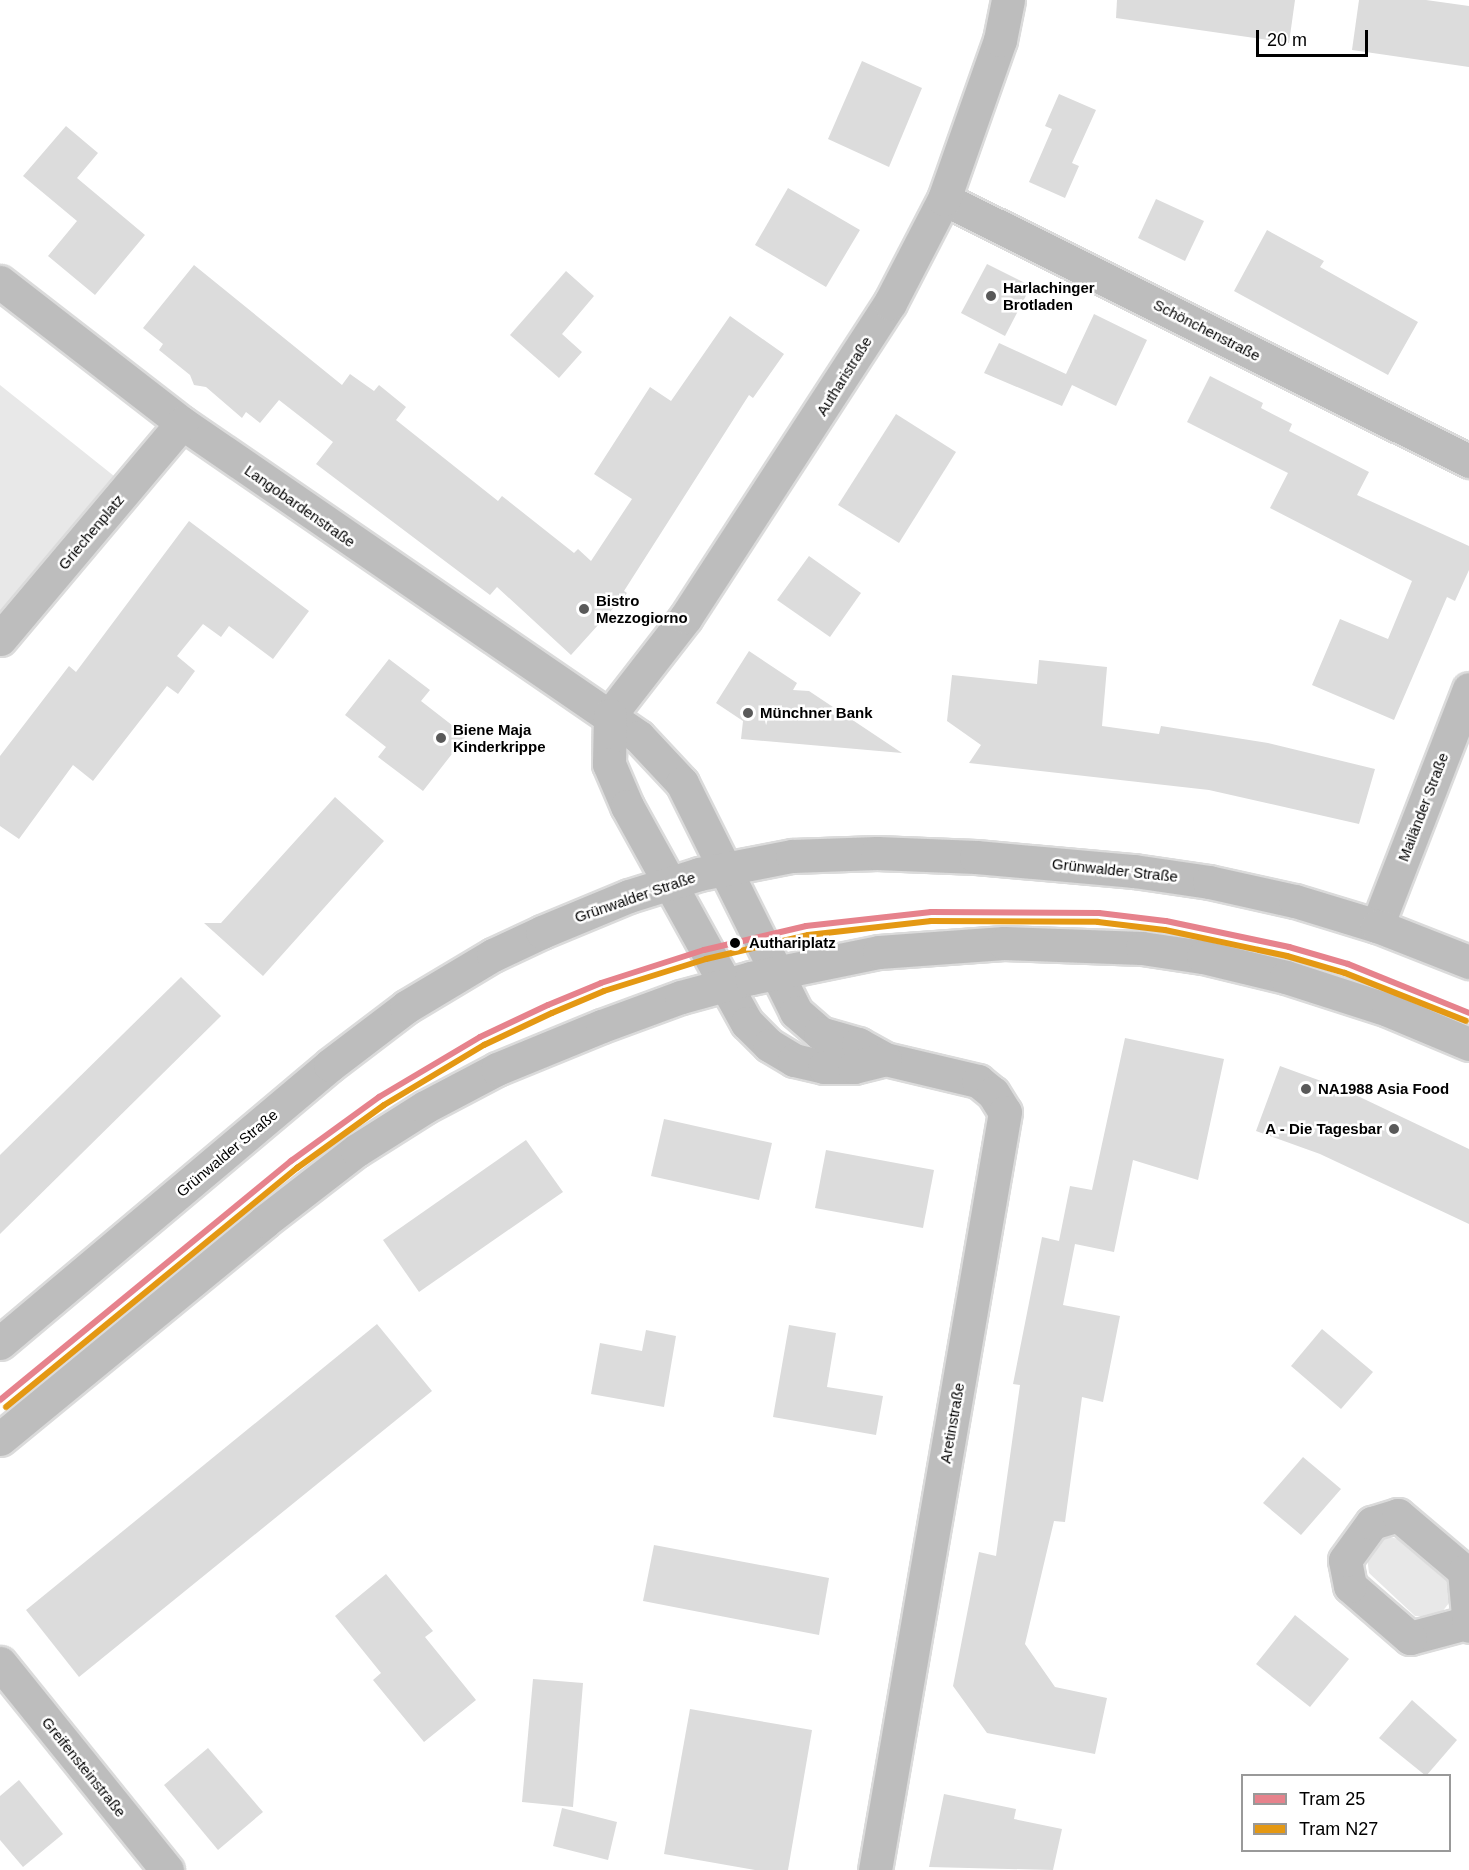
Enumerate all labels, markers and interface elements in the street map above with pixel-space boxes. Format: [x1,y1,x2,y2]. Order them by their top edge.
scale bar [1259,18,1372,56]
text: 20 m [1267,30,1307,50]
place label: Harlachinger Brotladen [1003,278,1095,313]
marker: Harlachinger Brotladen [984,289,998,303]
street label: Schönchenstraße [1151,295,1263,365]
street label: Autharistraße [813,333,875,419]
street label: Langobardenstraße [241,461,359,551]
street label: Griechenplatz [54,491,128,573]
place label: Bistro Mezzogiorno [596,591,688,626]
marker: Bistro Mezzogiorno [577,602,591,616]
place label: Münchner Bank [760,704,873,722]
marker: Münchner Bank [741,706,755,720]
place label: Biene Maja Kinderkrippe [453,720,546,755]
marker: Biene Maja Kinderkrippe [434,731,448,745]
street label: Mailänder Straße [1394,750,1452,864]
street label: Grünwalder Straße [1051,854,1179,886]
street label: Grünwalder Straße [572,868,698,926]
marker: Authariplatz [726,934,744,952]
place label: Authariplatz [749,934,836,952]
place label: NA1988 Asia Food [1318,1080,1450,1098]
marker: NA1988 Asia Food [1299,1082,1313,1096]
street label: Grünwalder Straße [173,1105,281,1201]
place label: A - Die Tagesbar [1265,1120,1382,1138]
marker: A - Die Tagesbar [1387,1122,1401,1136]
street label: Aretinstraße [936,1381,968,1465]
street label: Greifensteinstraße [38,1713,130,1821]
legend [1241,1774,1451,1852]
text: Tram 25 [1299,1789,1365,1809]
text: Tram N27 [1299,1819,1378,1839]

